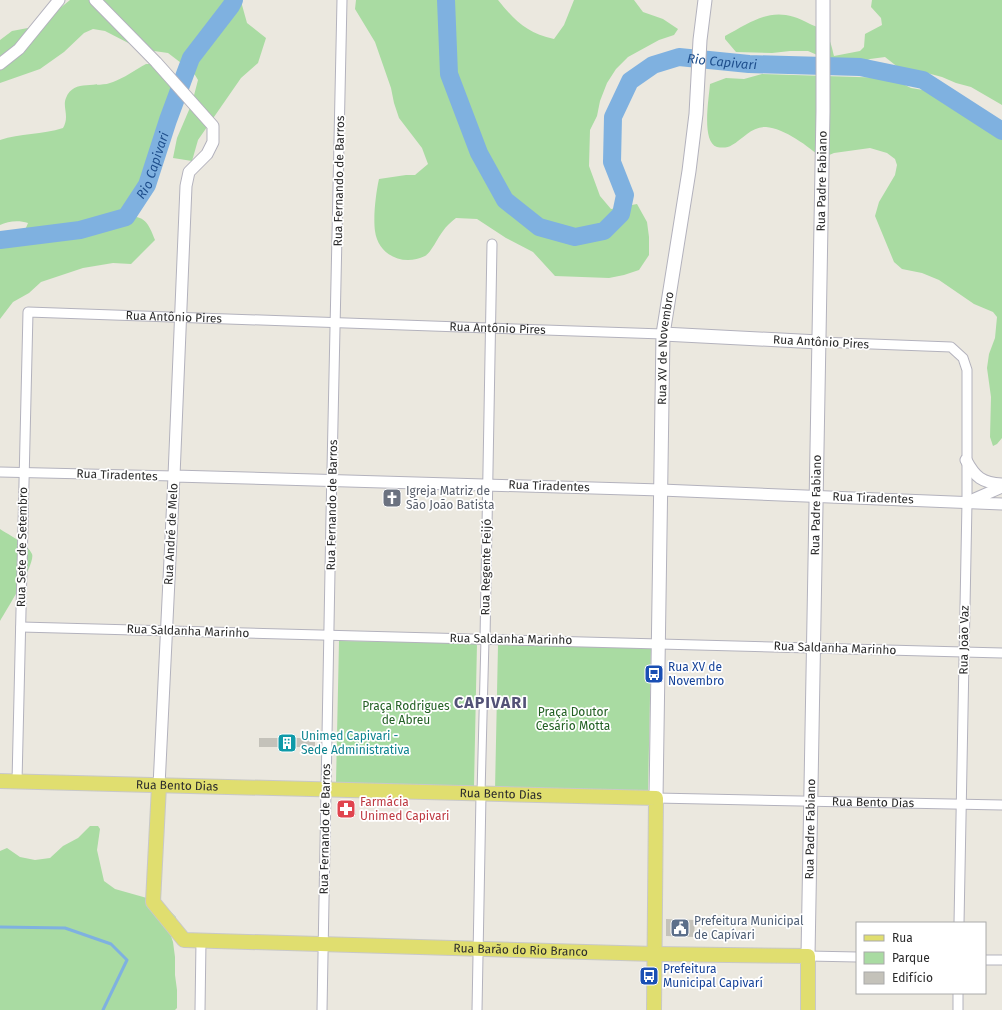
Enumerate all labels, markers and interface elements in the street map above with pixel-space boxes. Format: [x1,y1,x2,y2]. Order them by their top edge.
water label: Rio Capivari [686,50,758,72]
street label: Rua Fernando de Barros [331,115,347,247]
water label: Rio Capivari [133,130,171,201]
street label: Rua Padre Fabiano [814,131,830,232]
street label: Rua XV de Novembro [655,291,677,405]
street label: Rua Antônio Pires [125,308,223,326]
street label: Rua Antônio Pires [449,320,546,337]
street label: Rua Antônio Pires [772,332,870,352]
street label: Rua Fernando de Barros [324,439,340,571]
street label: Rua Padre Fabiano [808,455,824,556]
street label: Rua Tiradentes [76,467,158,483]
street label: Rua Tiradentes [508,478,590,494]
street label: Rua André de Melo [161,483,181,585]
place label: Igreja Matriz de São João Batista [406,484,494,512]
street label: Rua Sete de Setembro [14,487,30,607]
church icon: Igreja Matriz de São João Batista [381,487,403,509]
street label: Rua Tiradentes [832,490,914,506]
street label: Rua Regente Feijó [478,518,494,616]
street label: Rua João Vaz [956,605,972,675]
street label: Rua Saldanha Marinho [126,622,250,640]
street label: Rua Saldanha Marinho [449,631,573,647]
street label: Rua Saldanha Marinho [773,639,897,657]
place label: Rua XV de Novembro [668,660,724,688]
bus stop icon: Rua XV de Novembro [643,663,665,685]
district label: CAPIVARI [454,693,528,712]
park label: Praça Rodrigues de Abreu [362,699,450,727]
park label: Praça Doutor Cesário Motta [536,705,610,733]
place label: Unimed Capivari - Sede Administrativa [301,729,410,757]
building icon: Unimed Capivari - Sede Administrativa [276,732,298,754]
street label: Rua Fernando de Barros [317,763,333,895]
street label: Rua Bento Dias [136,778,219,794]
street label: Rua Padre Fabiano [802,778,818,880]
street label: Rua Bento Dias [459,786,543,802]
place label: Farmácia Unimed Capivari [360,795,449,823]
street label: Rua Bento Dias [832,795,915,810]
pharmacy icon: Farmácia Unimed Capivari [335,798,357,820]
place label: Prefeitura Municipal de Capívari [694,914,804,942]
public building icon: Prefeitura Municipal de Capívari [669,917,691,939]
legend [856,922,986,994]
text: Rua [892,931,913,945]
street label: Rua Barão do Rio Branco [453,941,588,959]
text: Parque [892,951,930,965]
place label: Prefeitura Municipal Capivarí [663,962,763,990]
bus stop icon: Prefeitura Municipal Capivarí [638,965,660,987]
text: Edifício [892,971,933,985]

